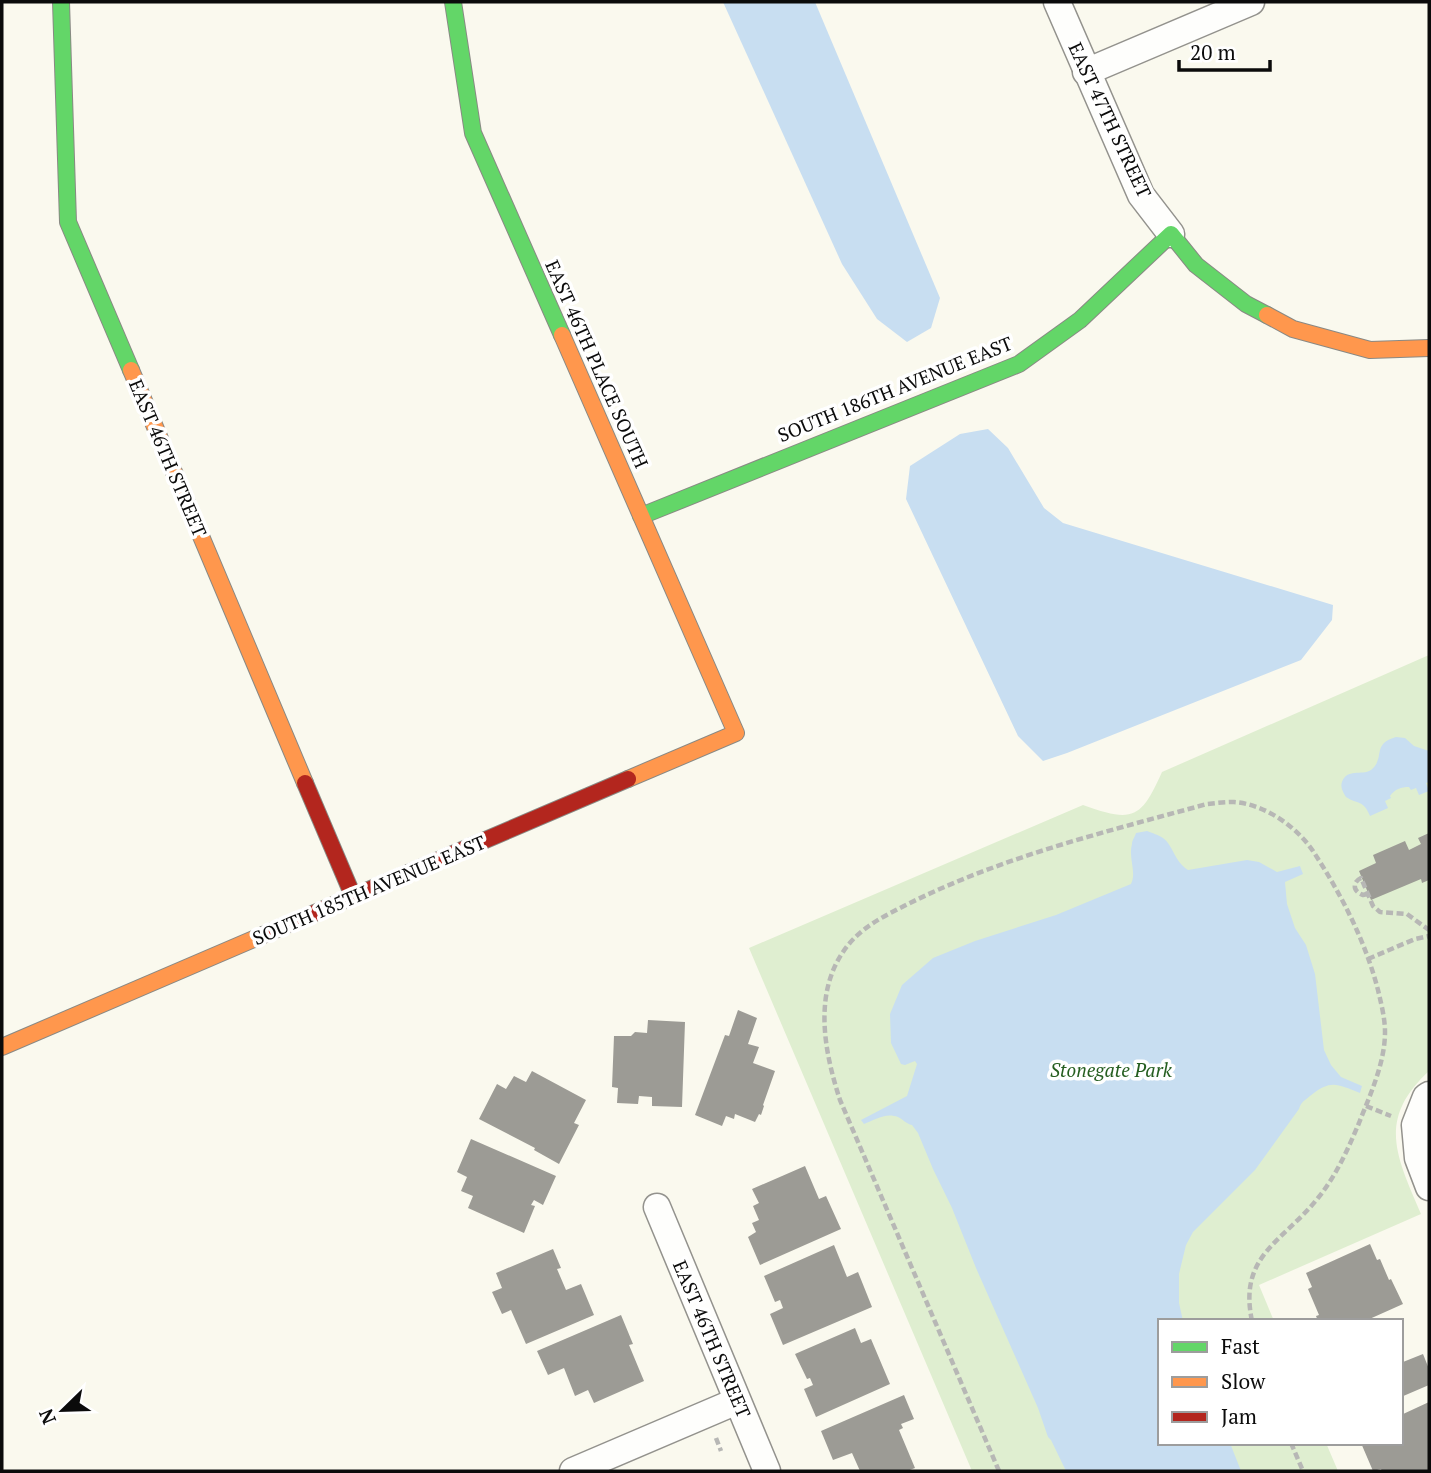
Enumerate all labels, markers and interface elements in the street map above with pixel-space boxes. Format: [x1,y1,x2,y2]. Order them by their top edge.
scale bar [1179,28,1270,72]
street label: EAST 47TH STREET [1063,38,1158,202]
text: 20 m [1190,38,1236,66]
street label: EAST 46TH PLACE SOUTH [540,256,655,472]
street label: SOUTH 186TH AVENUE EAST [774,330,1016,447]
street label: EAST 46TH STREET [124,375,213,541]
street label: SOUTH 185TH AVENUE EAST [248,829,489,950]
park label: Stonegate Park [1050,1057,1173,1082]
street label: EAST 46TH STREET [668,1256,757,1422]
legend [1158,1319,1403,1445]
text: Fast [1221,1332,1260,1360]
text: Slow [1221,1367,1266,1395]
north arrow [28,1375,98,1445]
text: Jam [1221,1402,1257,1430]
text: N [32,1405,61,1428]

